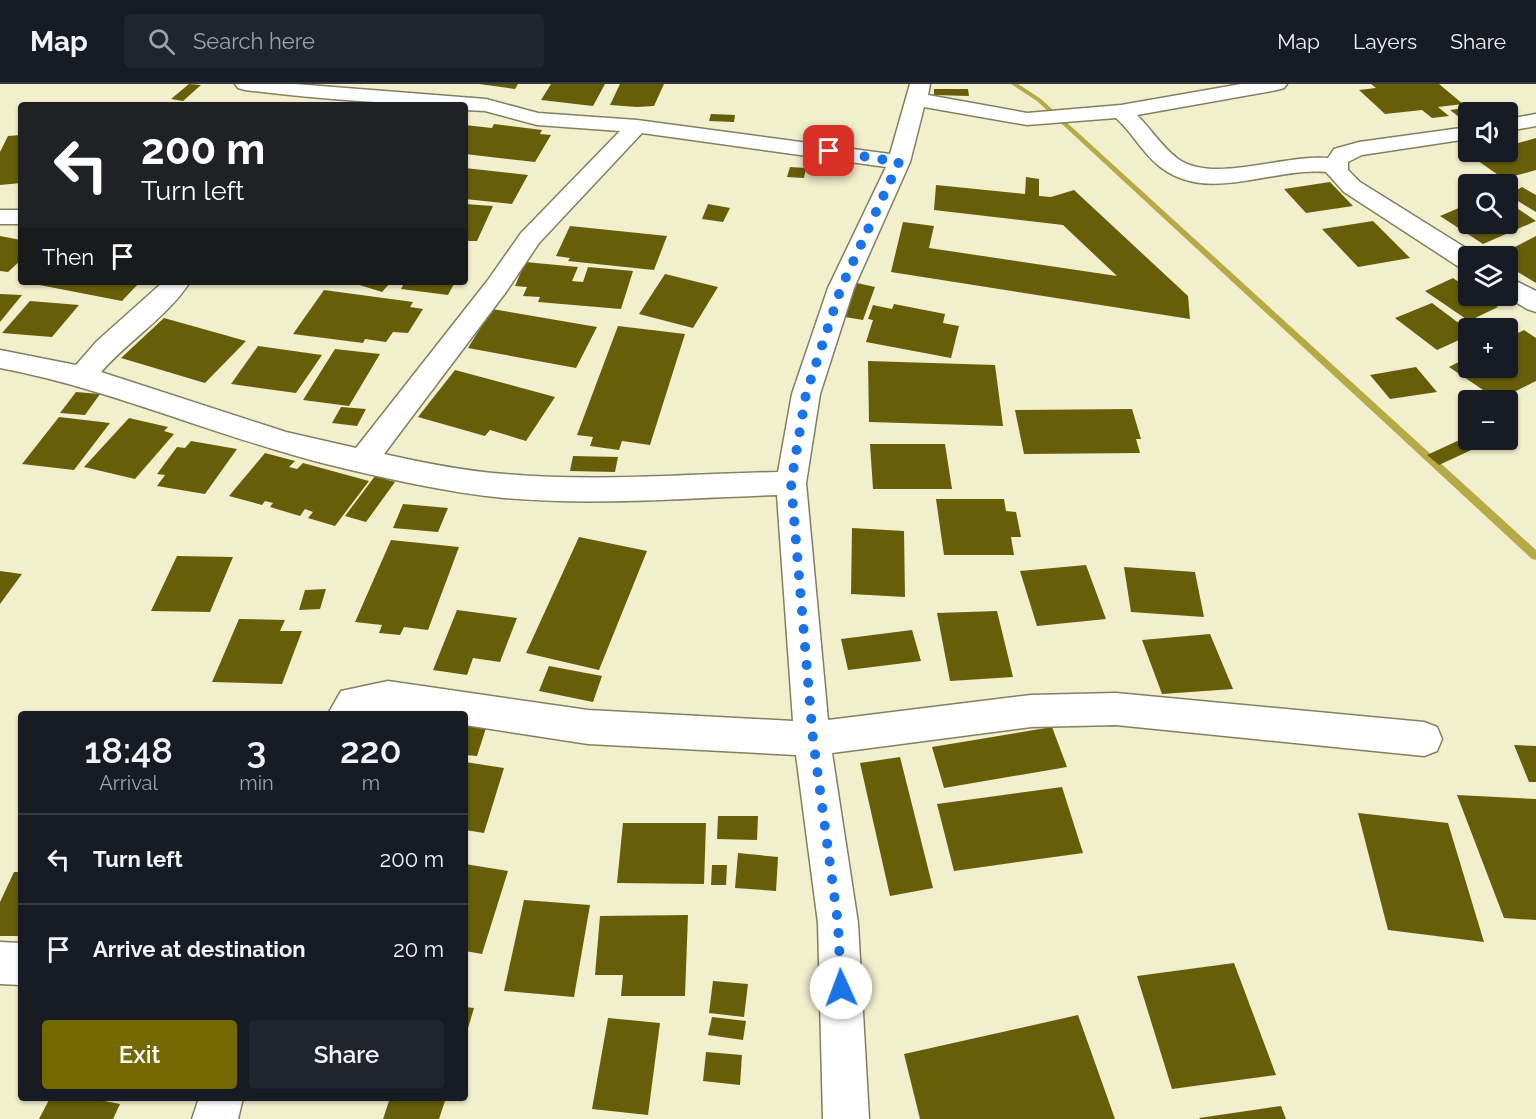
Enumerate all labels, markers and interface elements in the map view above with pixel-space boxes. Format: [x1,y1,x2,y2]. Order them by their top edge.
search box [124,14,544,68]
text: Map [30,25,88,58]
icon: search [145,25,178,58]
text: Search here [193,28,315,54]
text: Map [1277,29,1320,54]
text: Layers [1353,29,1417,54]
text: Share [1450,29,1506,54]
map controls [1458,102,1518,450]
button: sound [1458,102,1518,162]
text: 200 m [141,125,265,174]
pin [803,125,854,176]
icon: left [42,126,120,204]
icon: arrive [812,134,845,167]
button: search [1458,174,1518,234]
text: Turn left [141,175,244,206]
icon: arrive [106,240,139,273]
text: Then [42,244,94,270]
button: layers [1458,246,1518,306]
button: + [1458,318,1518,378]
button: − [1458,390,1518,450]
text: 18:48 [84,729,173,771]
text: 3 [247,729,266,771]
text: 220 [340,729,402,771]
text: Arrival [99,771,158,795]
text: min [239,771,274,795]
text: m [362,771,380,795]
icon: left [42,843,75,876]
text: Turn left [93,846,183,872]
text: 200 m [380,846,444,872]
icon: arrive [42,933,75,966]
text: Arrive at destination [93,936,306,962]
text: 20 m [393,936,444,962]
position arrow [809,956,873,1020]
button: Exit [42,1020,237,1089]
button: Share [249,1020,444,1089]

